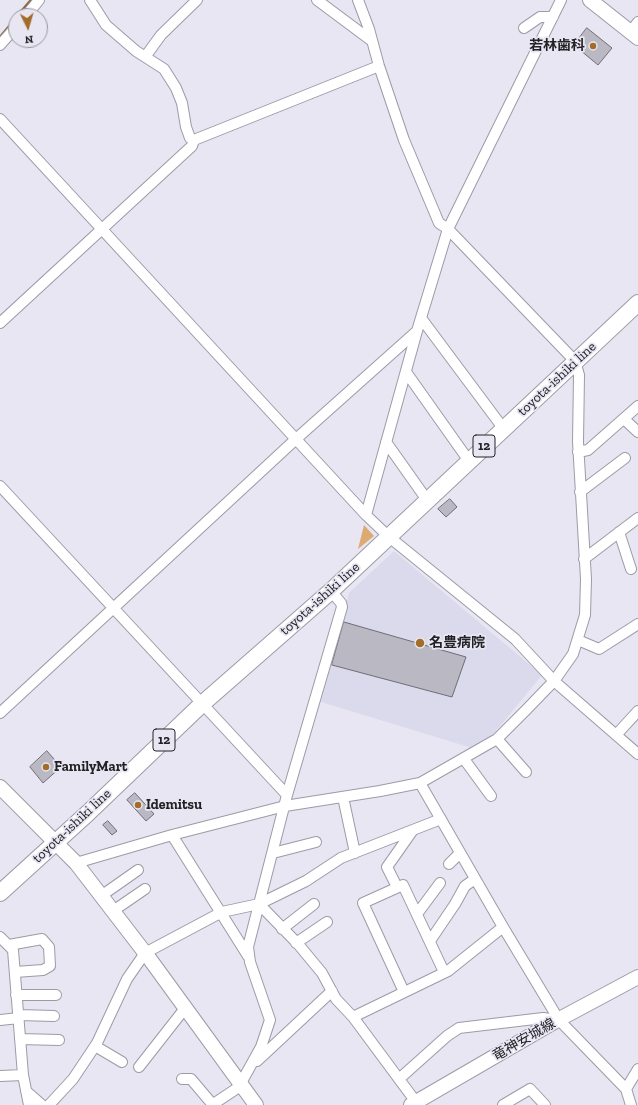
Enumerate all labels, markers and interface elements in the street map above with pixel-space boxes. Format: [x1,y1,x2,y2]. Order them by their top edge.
north arrow [8,8,48,48]
text: N [24,33,34,46]
place label: 若林歯科 [529,38,585,54]
marker: 若林歯科 [588,41,598,51]
street label: toyota-ishiki line [514,338,600,420]
road number: 12 [473,435,495,457]
street label: toyota-ishiki line [277,559,363,639]
place label: 名豊病院 [429,635,485,651]
marker: 名豊病院 [414,637,426,649]
road number: 12 [153,729,175,751]
place label: FamilyMart [54,759,127,775]
marker: FamilyMart [41,762,51,772]
street label: toyota-ishiki line [29,785,115,867]
place label: Idemitsu [146,797,202,813]
marker: Idemitsu [133,800,143,810]
street label: 竜神安城線 [489,1015,559,1065]

